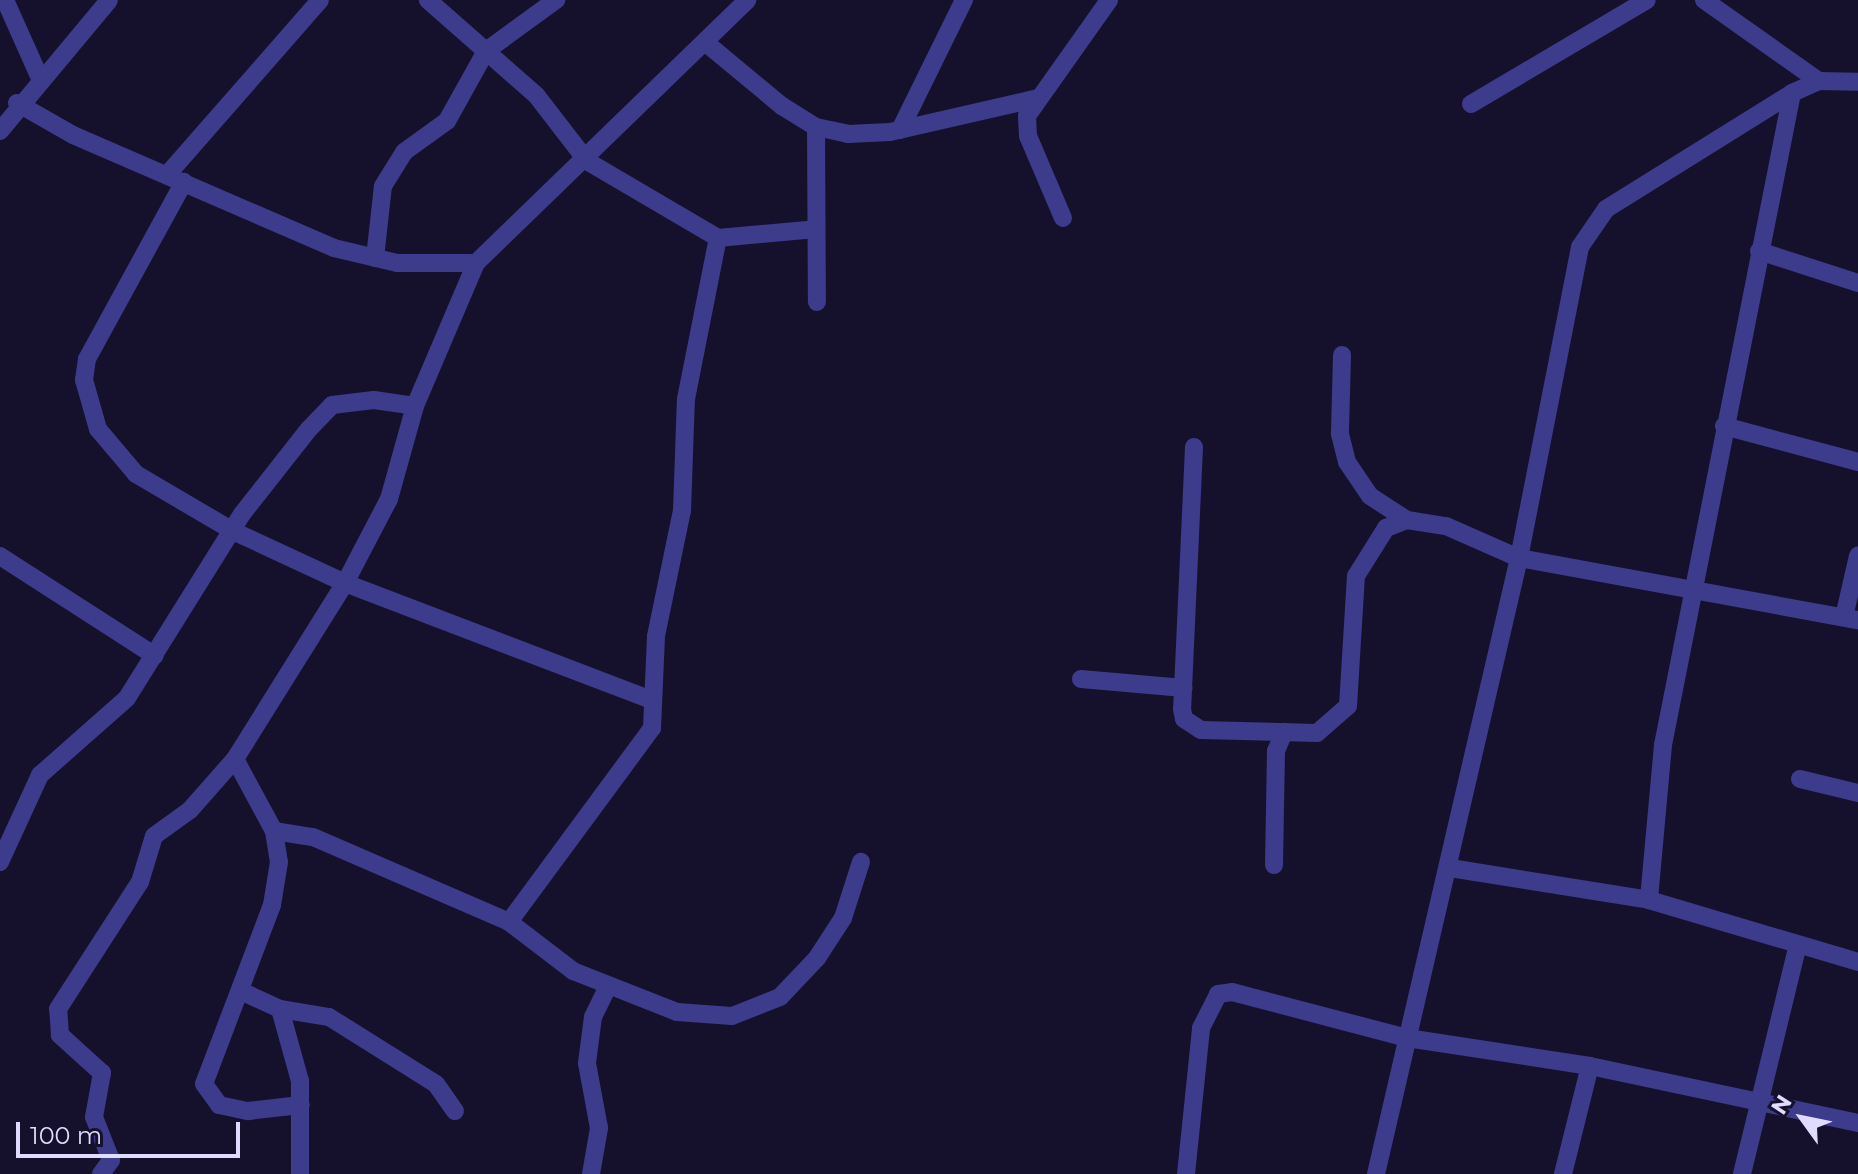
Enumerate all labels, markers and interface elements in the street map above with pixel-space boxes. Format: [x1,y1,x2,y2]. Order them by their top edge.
north arrow [1762,1078,1842,1158]
text: N [1765,1090,1798,1119]
scale bar [20,1106,244,1156]
text: 100 m [30,1121,102,1150]

